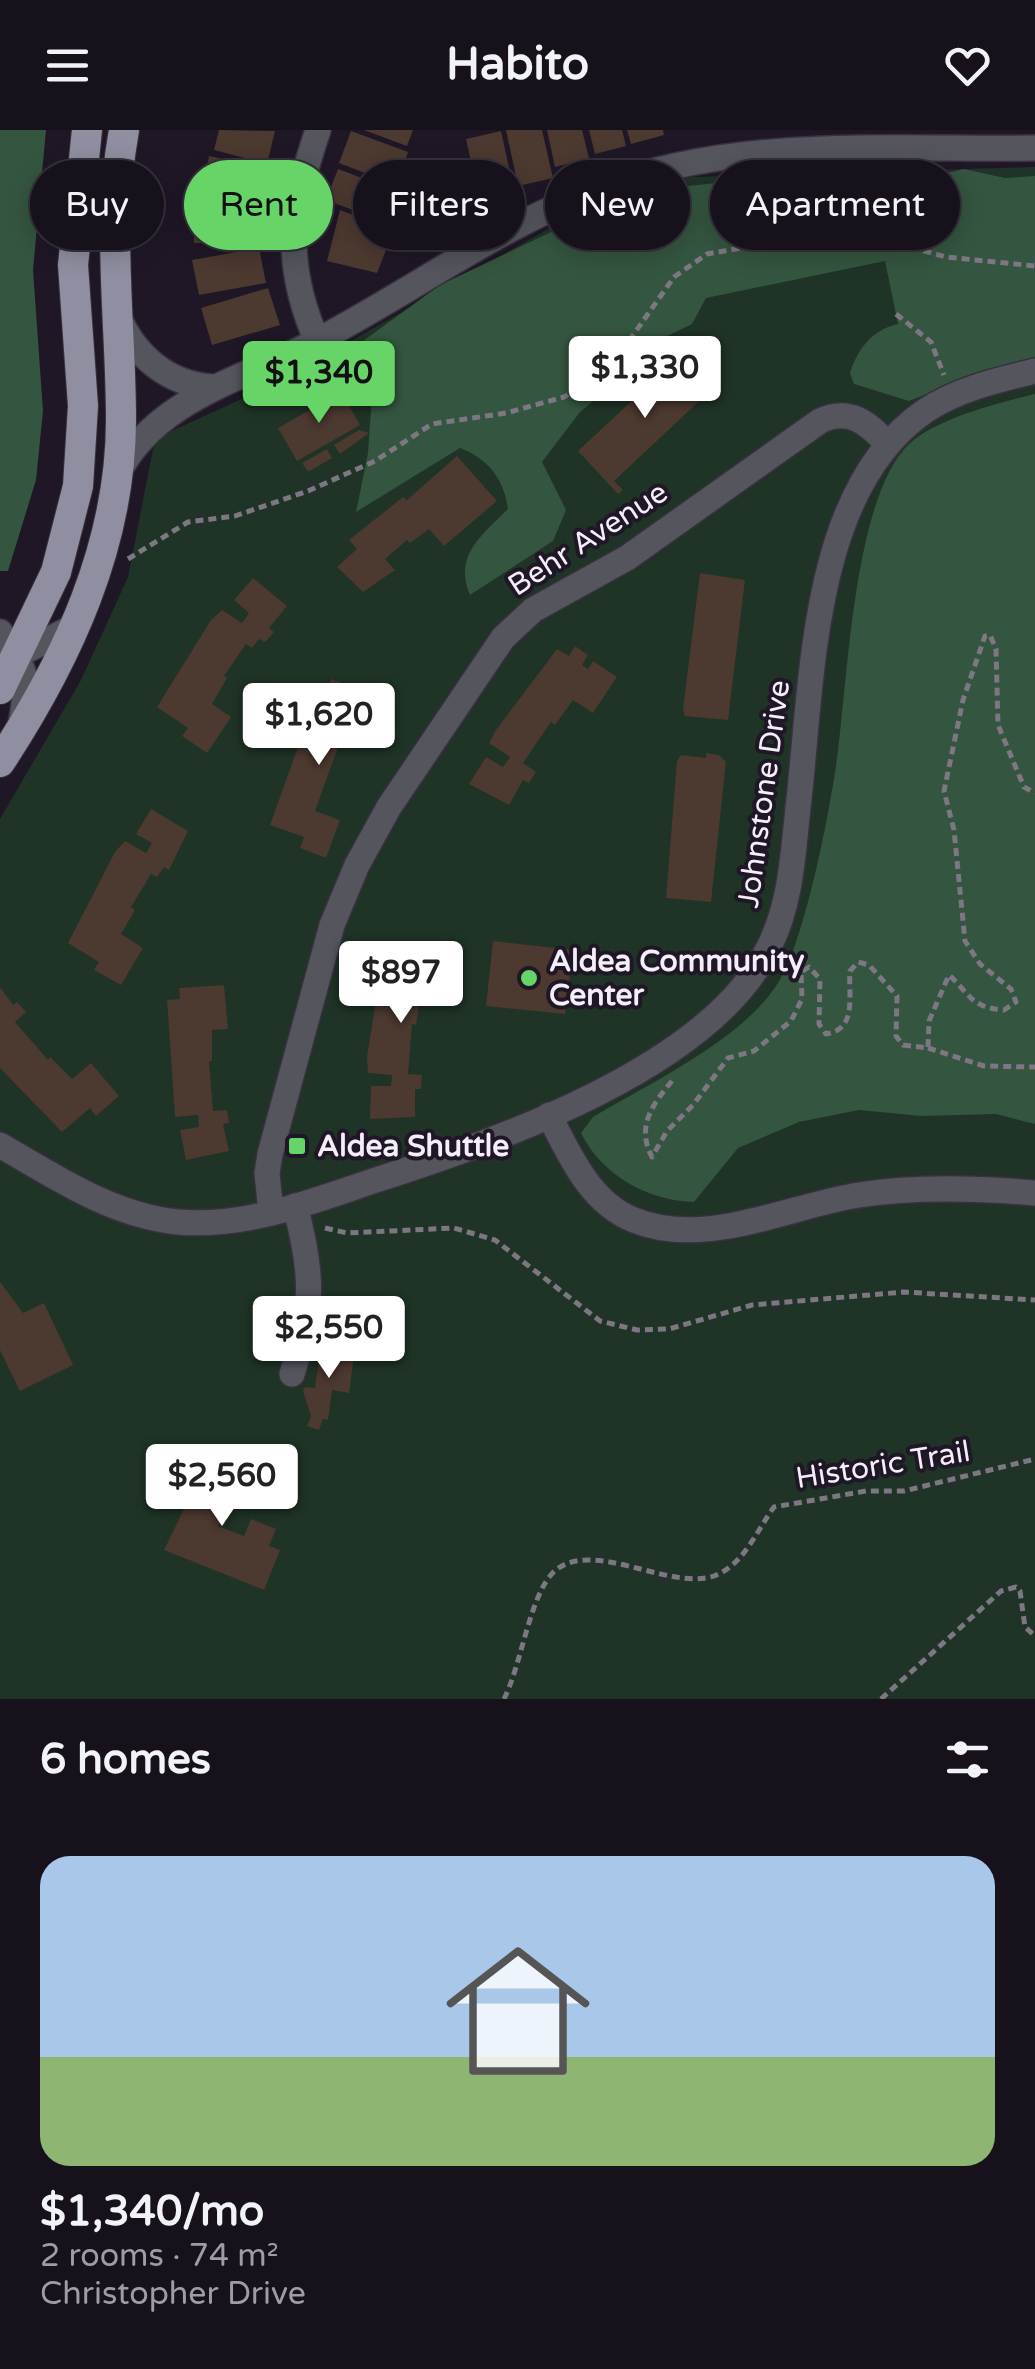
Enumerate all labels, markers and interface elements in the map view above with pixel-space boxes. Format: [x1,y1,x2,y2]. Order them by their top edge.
icon: menu [40,38,95,93]
text: Habito [446,38,589,92]
icon: heart [940,38,995,93]
chip: Buy [30,160,164,250]
chip: Rent [184,160,333,250]
chip: Filters [353,160,525,250]
chip: New [545,160,690,250]
chip: Apartment [710,160,960,250]
pin: $1,330 [564,336,726,421]
pin: $1,340 [238,341,400,426]
text: $1,330 [591,349,699,387]
text: $1,340 [265,354,373,392]
street label: Behr Avenue [501,474,675,604]
street label: Johnstone Drive [730,678,798,910]
pin: $1,620 [238,683,400,768]
text: $1,620 [265,696,373,734]
pin: $897 [342,941,460,1026]
place label: Aldea Community Center [549,943,804,1014]
text: $897 [361,954,441,992]
marker: Aldea Community Center [518,967,540,989]
place label: Aldea Shuttle [317,1128,509,1165]
marker: Aldea Shuttle [286,1135,308,1157]
pin: $2,550 [248,1296,410,1381]
text: $2,550 [275,1309,383,1347]
street label: Historic Trail [793,1433,973,1497]
pin: $2,560 [141,1444,303,1529]
text: $2,560 [168,1457,276,1495]
icon: filters [940,1732,995,1787]
text: 6 homes [40,1734,211,1785]
icon: home [428,1921,608,2101]
text: $1,340/mo [40,2186,264,2237]
text: 2 rooms · 74 m² [40,2237,279,2275]
text: Christopher Drive [40,2275,306,2313]

